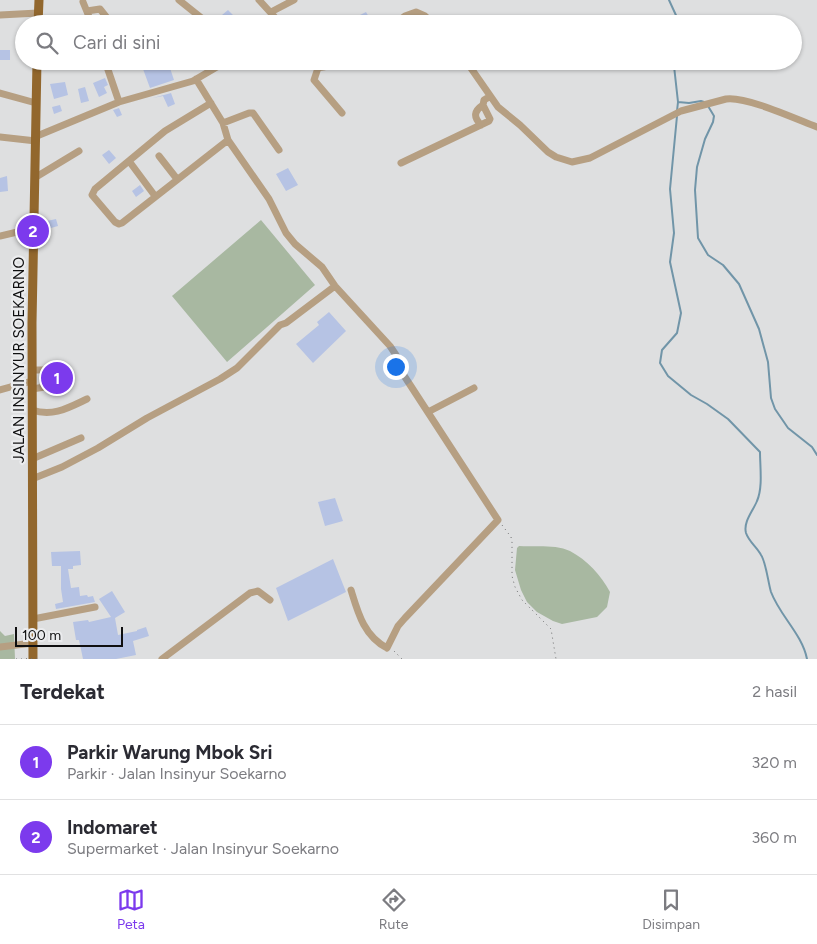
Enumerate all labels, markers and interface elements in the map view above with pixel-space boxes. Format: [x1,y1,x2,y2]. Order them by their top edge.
search box [15,15,802,70]
icon: search [33,29,61,57]
text: Cari di sini [73,31,160,54]
pin: 2 [17,212,49,250]
street label: JALAN INSINYUR SOEKARNO [10,257,28,463]
your location [383,354,409,380]
pin: 1 [41,359,73,397]
scale bar [15,624,122,647]
text: 100 m [22,627,61,644]
text: Terdekat [20,679,105,704]
text: 2 hasil [752,682,797,701]
text: Parkir Warung Mbok Sri [67,741,272,764]
text: 1 [33,753,39,772]
text: 320 m [752,753,797,772]
text: Parkir · Jalan Insinyur Soekarno [67,764,287,783]
text: Indomaret [67,816,158,839]
text: 2 [31,828,41,847]
text: 360 m [751,828,797,847]
text: Supermarket · Jalan Insinyur Soekarno [67,839,339,858]
tab: Peta [117,886,145,933]
tab: Rute [379,886,408,933]
tab: Disimpan [642,886,700,933]

